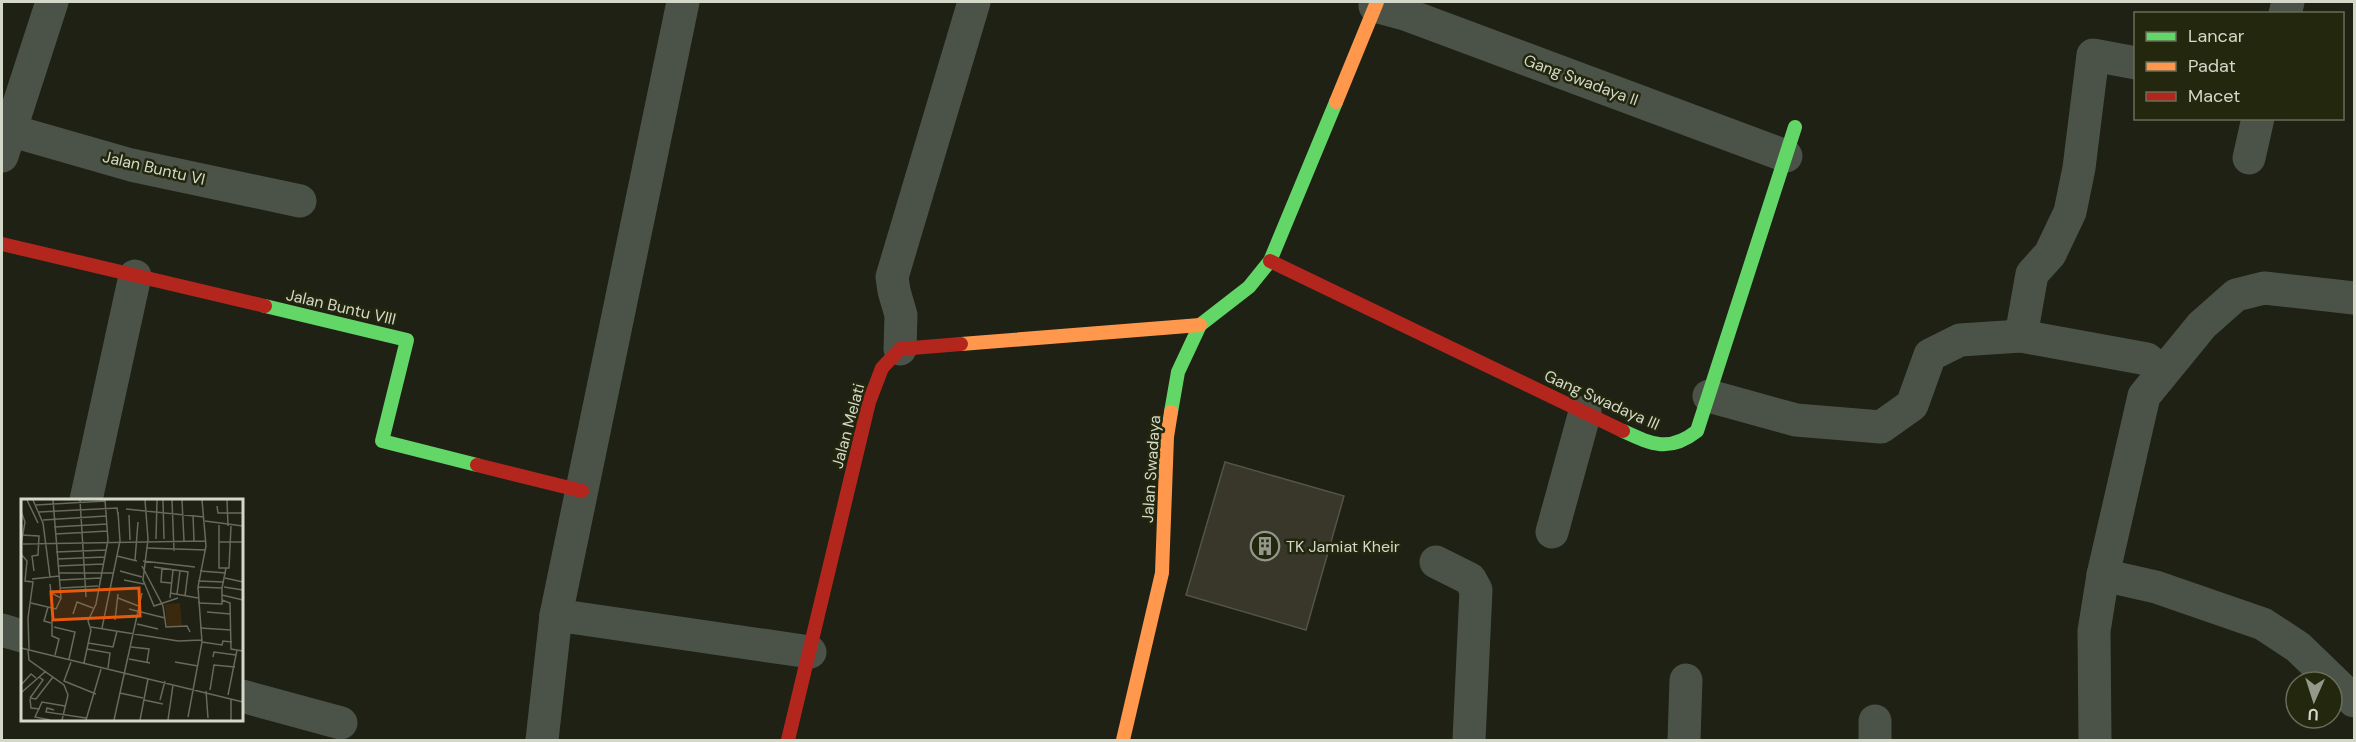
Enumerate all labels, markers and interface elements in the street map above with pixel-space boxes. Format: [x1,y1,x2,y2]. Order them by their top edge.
legend [2134,12,2344,120]
text: Lancar [2188,24,2245,48]
street label: Gang Swadaya II [1521,50,1641,110]
text: Padat [2188,54,2236,78]
text: Macet [2188,84,2240,108]
street label: Jalan Buntu VI [101,146,207,190]
street label: Jalan Buntu VIII [284,284,398,330]
street label: Gang Swadaya III [1541,365,1663,435]
street label: Jalan Melati [827,381,869,471]
street label: Jalan Swadaya [1137,414,1165,524]
inset map [21,499,243,721]
building icon: TK Jamiat Kheir [1249,530,1281,562]
place label: TK Jamiat Kheir [1286,536,1400,557]
north arrow [2284,670,2344,730]
text: U [2307,704,2319,725]

